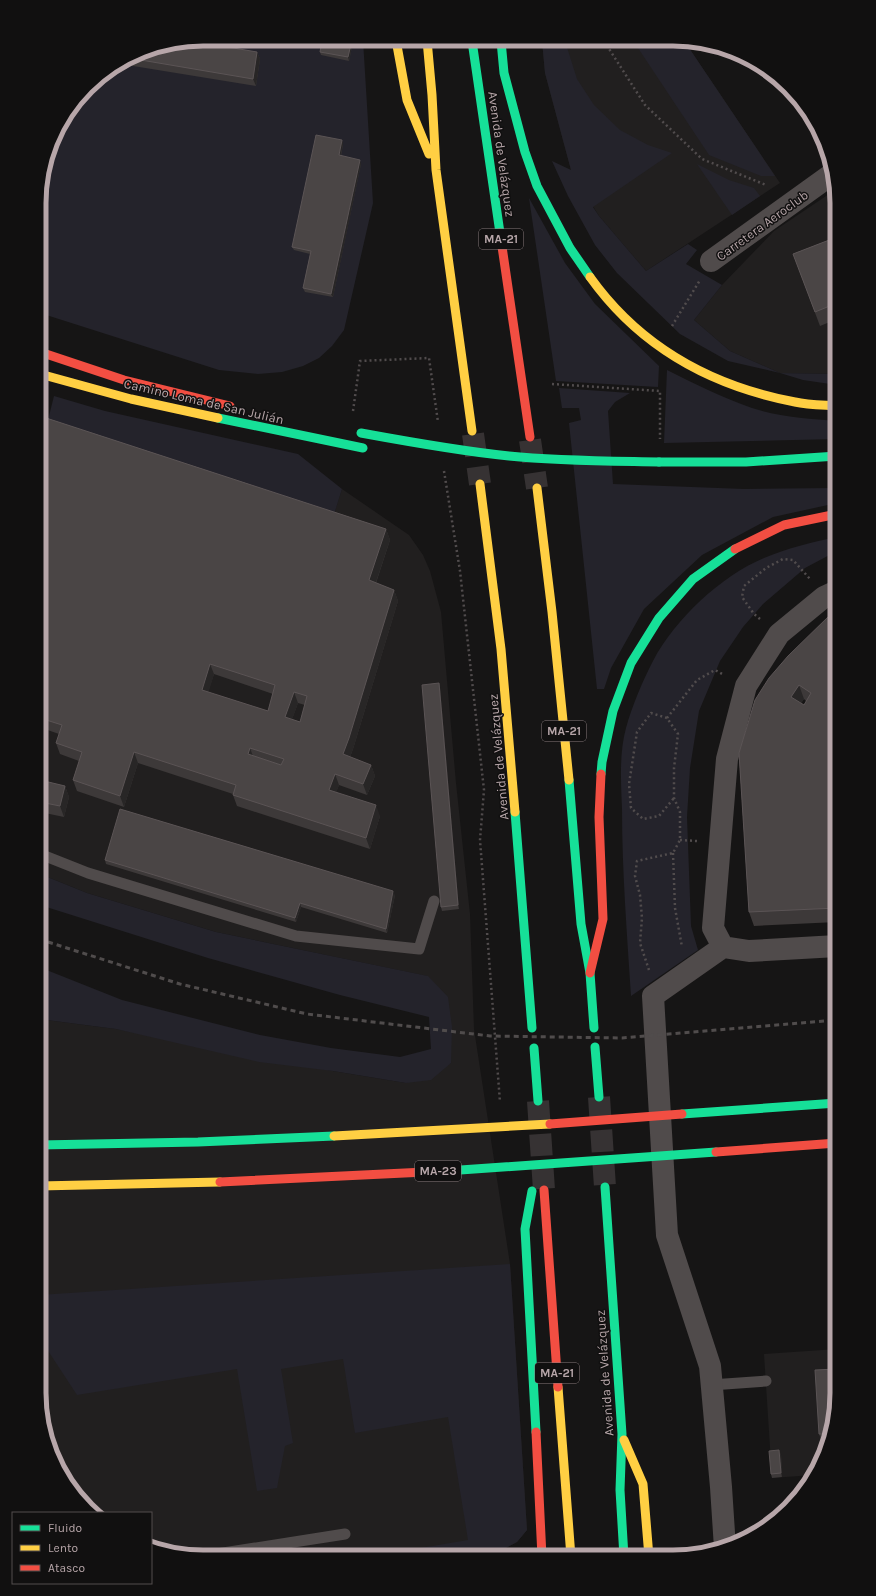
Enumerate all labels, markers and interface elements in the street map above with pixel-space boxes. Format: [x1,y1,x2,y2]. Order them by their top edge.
street label: Avenida de Velázquez [484,90,518,218]
street label: Carretera Aeroclub [714,187,811,264]
road number: MA-21 [479,229,523,249]
street label: Camino Loma de San Julián [122,376,285,427]
street label: Avenida de Velázquez [486,693,512,821]
road number: MA-21 [542,721,586,741]
road number: MA-23 [415,1161,461,1181]
street label: Avenida de Velázquez [593,1309,617,1437]
road number: MA-21 [535,1363,579,1383]
legend [12,1512,152,1584]
text: Fluido [48,1521,82,1535]
text: Lento [48,1541,78,1555]
text: Atasco [48,1561,85,1575]

